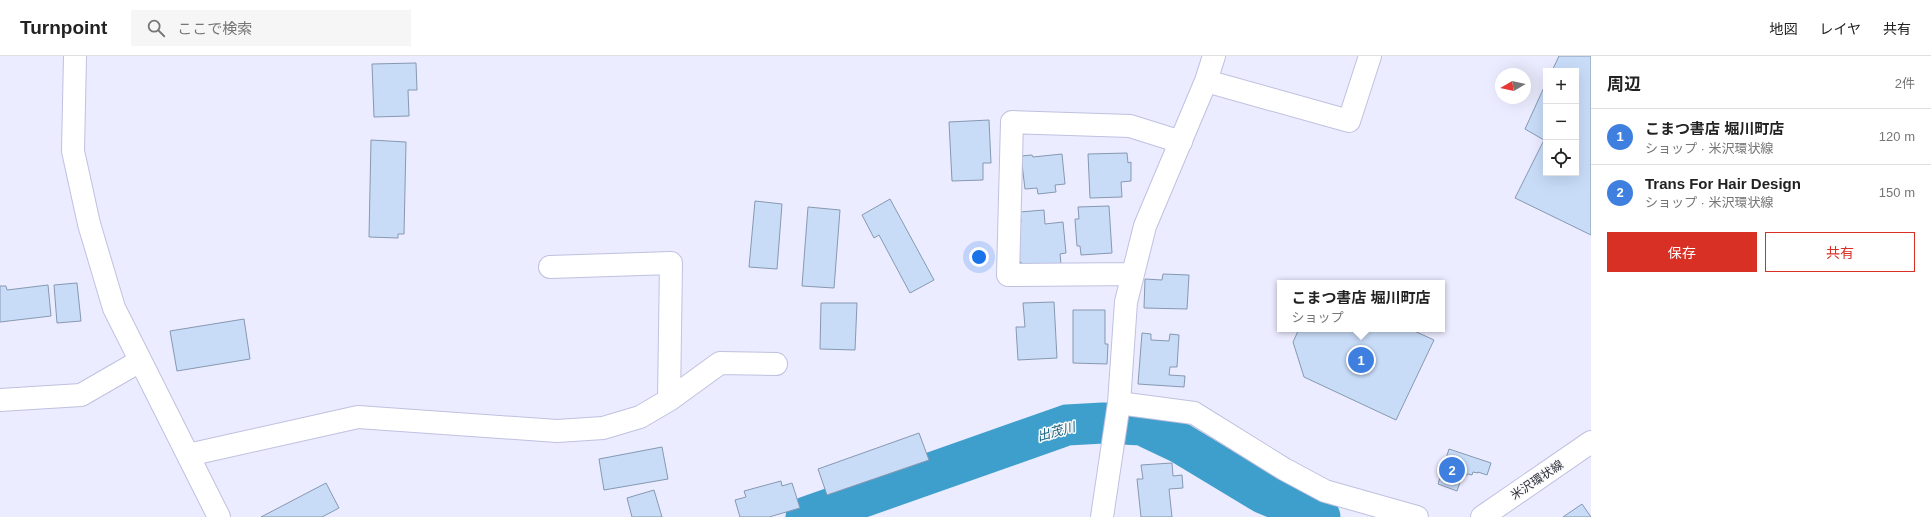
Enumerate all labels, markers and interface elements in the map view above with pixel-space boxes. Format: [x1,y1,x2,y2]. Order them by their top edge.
search box [131,10,411,46]
text: Turnpoint [20,17,107,38]
icon: search [145,17,167,39]
text: ここで検索 [177,20,252,37]
text: 地図 [1769,21,1797,37]
text: レイヤ [1819,21,1861,37]
text: 共有 [1883,21,1911,37]
north arrow [1495,68,1531,104]
map controls [1543,68,1579,176]
button: + [1543,68,1579,104]
text: 周辺 [1607,75,1641,94]
text: 2件 [1895,76,1915,91]
button: − [1543,104,1579,140]
text: こまつ書店 堀川町店 [1645,120,1784,137]
text: 1 [1616,129,1624,144]
text: 120 m [1879,129,1915,144]
button: locate [1543,140,1579,176]
text: ショップ · 米沢環状線 [1645,141,1774,156]
text: Trans For Hair Design [1645,175,1801,192]
text: 2 [1616,185,1624,200]
text: 150 m [1879,185,1915,200]
text: ショップ · 米沢環状線 [1645,195,1774,210]
button: 保存 [1607,232,1757,272]
button: 共有 [1765,232,1915,272]
your location [969,247,989,267]
popup [1277,280,1445,332]
text: こまつ書店 堀川町店 [1291,289,1431,306]
text: ショップ [1291,310,1343,325]
pin: 1 [1348,345,1374,375]
water label: 出茂川 [1035,419,1079,444]
pin: 2 [1439,455,1465,485]
street label: 米沢環状線 [1508,457,1566,503]

